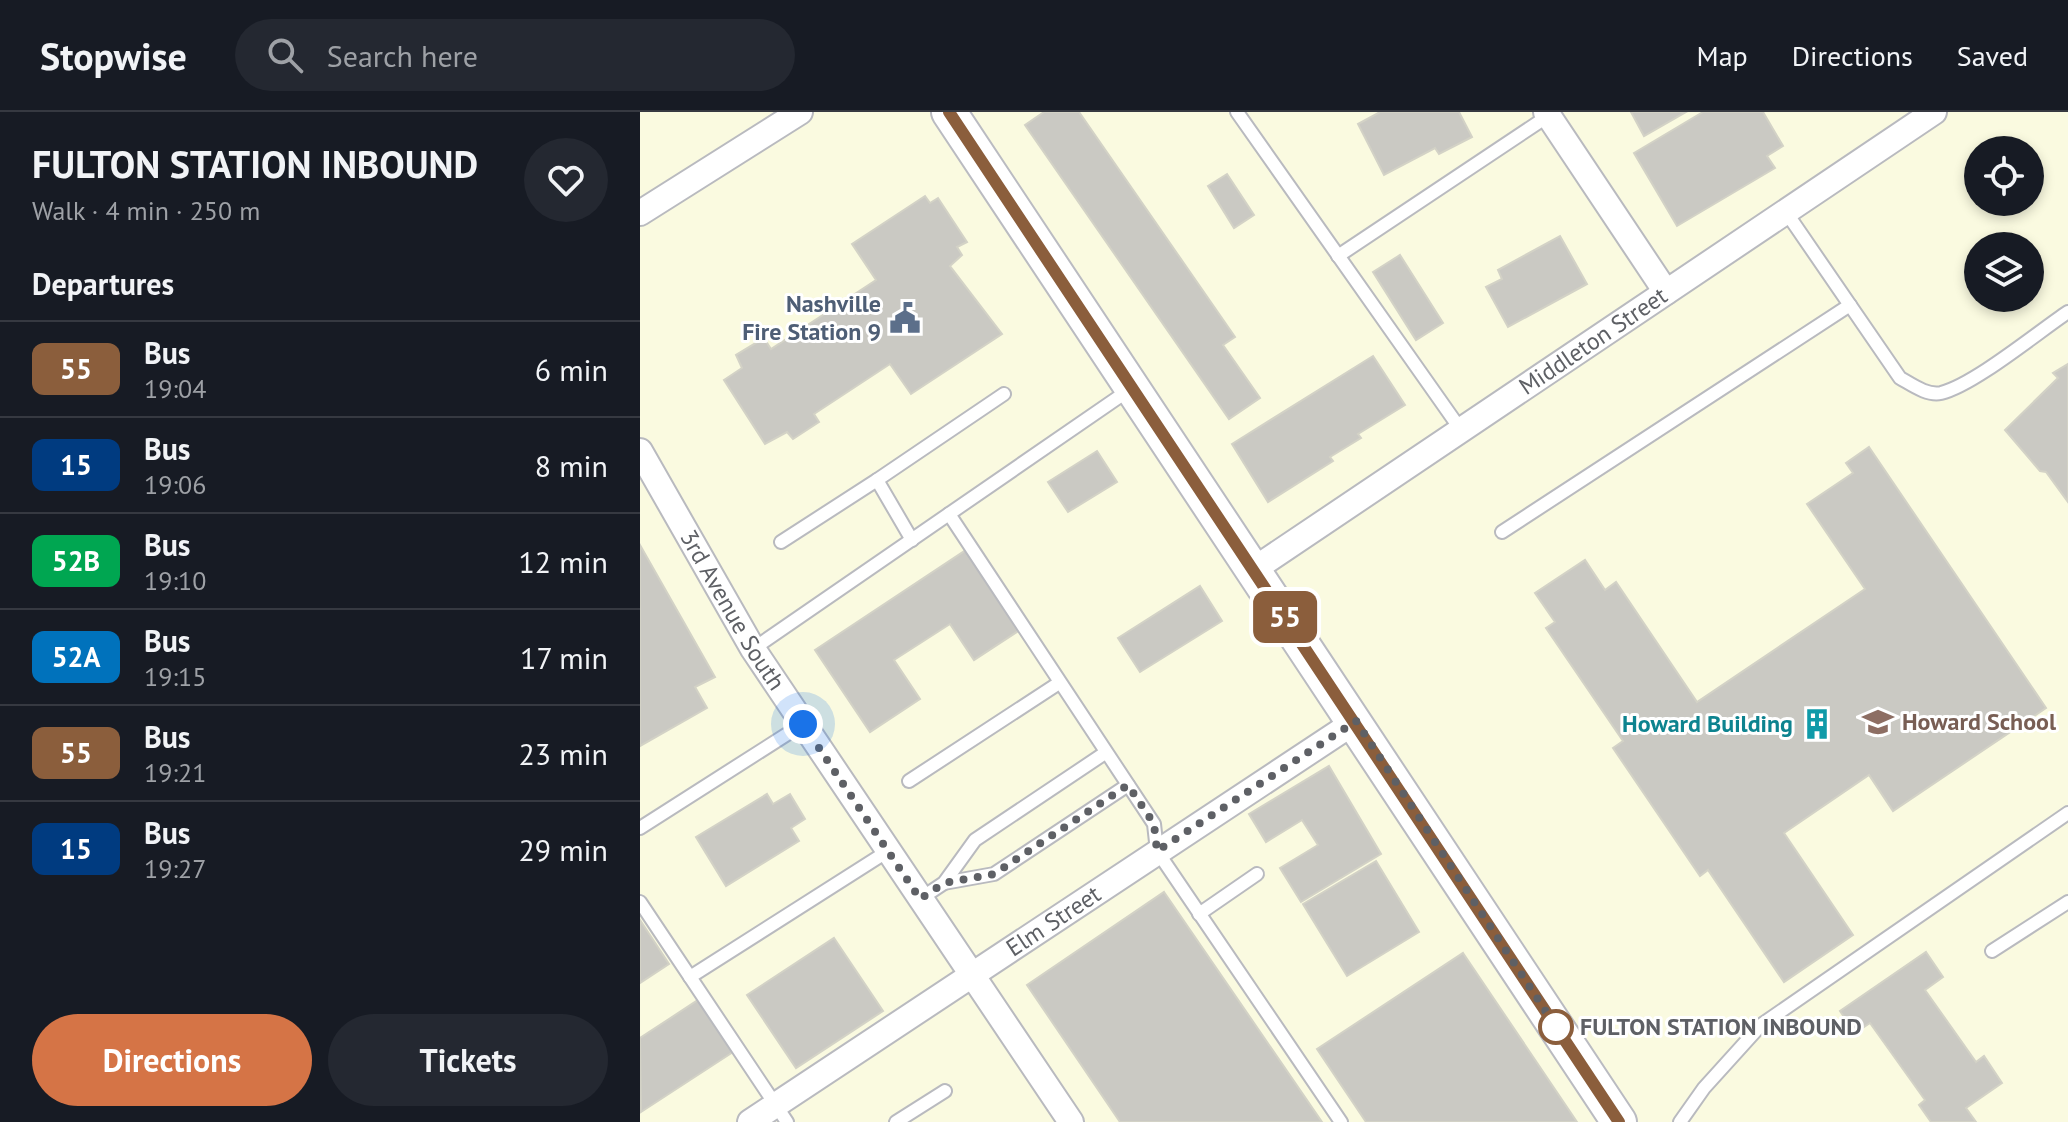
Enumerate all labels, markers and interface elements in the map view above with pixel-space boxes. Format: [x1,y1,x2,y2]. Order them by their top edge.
search box [235,19,795,91]
text: Stopwise [40,31,187,80]
icon: search [263,33,307,77]
text: Search here [327,36,478,75]
text: Map [1697,37,1748,74]
text: Directions [1792,37,1913,74]
text: Saved [1957,37,2028,74]
map controls [1964,136,2044,312]
button: locate [1964,136,2044,216]
button: heart [524,138,608,222]
text: FULTON STATION INBOUND [32,139,478,188]
text: Walk · 4 min · 250 m [32,194,260,227]
button: layers [1964,232,2044,312]
text: Departures [32,264,174,303]
street label: Middleton Street [1513,280,1673,402]
place label: Nashville Fire Station 9 [742,288,881,347]
public building icon: Nashville Fire Station 9 [888,301,922,335]
text: Bus [144,333,191,372]
text: 55 [60,350,92,387]
text: 6 min [535,350,608,389]
text: 19:04 [144,372,206,405]
text: Bus [144,429,191,468]
text: 15 [60,446,92,483]
text: 8 min [535,446,608,485]
text: 19:06 [144,468,206,501]
street label: 3rd Avenue South [673,524,792,696]
text: Bus [144,525,191,564]
text: 52B [52,542,100,579]
text: 12 min [518,542,608,581]
text: 19:10 [144,564,206,597]
line badge: 55 [1249,591,1321,643]
text: 55 [1269,598,1301,635]
text: Bus [144,621,191,660]
text: 52A [52,638,100,675]
text: 17 min [520,638,608,677]
text: 19:15 [144,660,206,693]
your location [783,704,823,744]
school or university icon: Howard School [1861,705,1895,739]
place label: Howard School [1902,706,2057,737]
building icon: Howard Building [1800,707,1834,741]
place label: Howard Building [1622,708,1793,739]
text: Bus [144,717,191,756]
text: 55 [60,734,92,771]
text: 23 min [518,734,608,773]
text: 19:21 [144,756,206,789]
text: Bus [144,813,191,852]
text: 15 [60,830,92,867]
text: 29 min [518,830,608,869]
text: 19:27 [144,852,206,885]
street label: Elm Street [1000,878,1107,963]
marker: FULTON STATION INBOUND [1539,1010,1573,1044]
place label: FULTON STATION INBOUND [1580,1011,1862,1042]
button: Directions [32,1014,312,1106]
button: Tickets [328,1014,608,1106]

